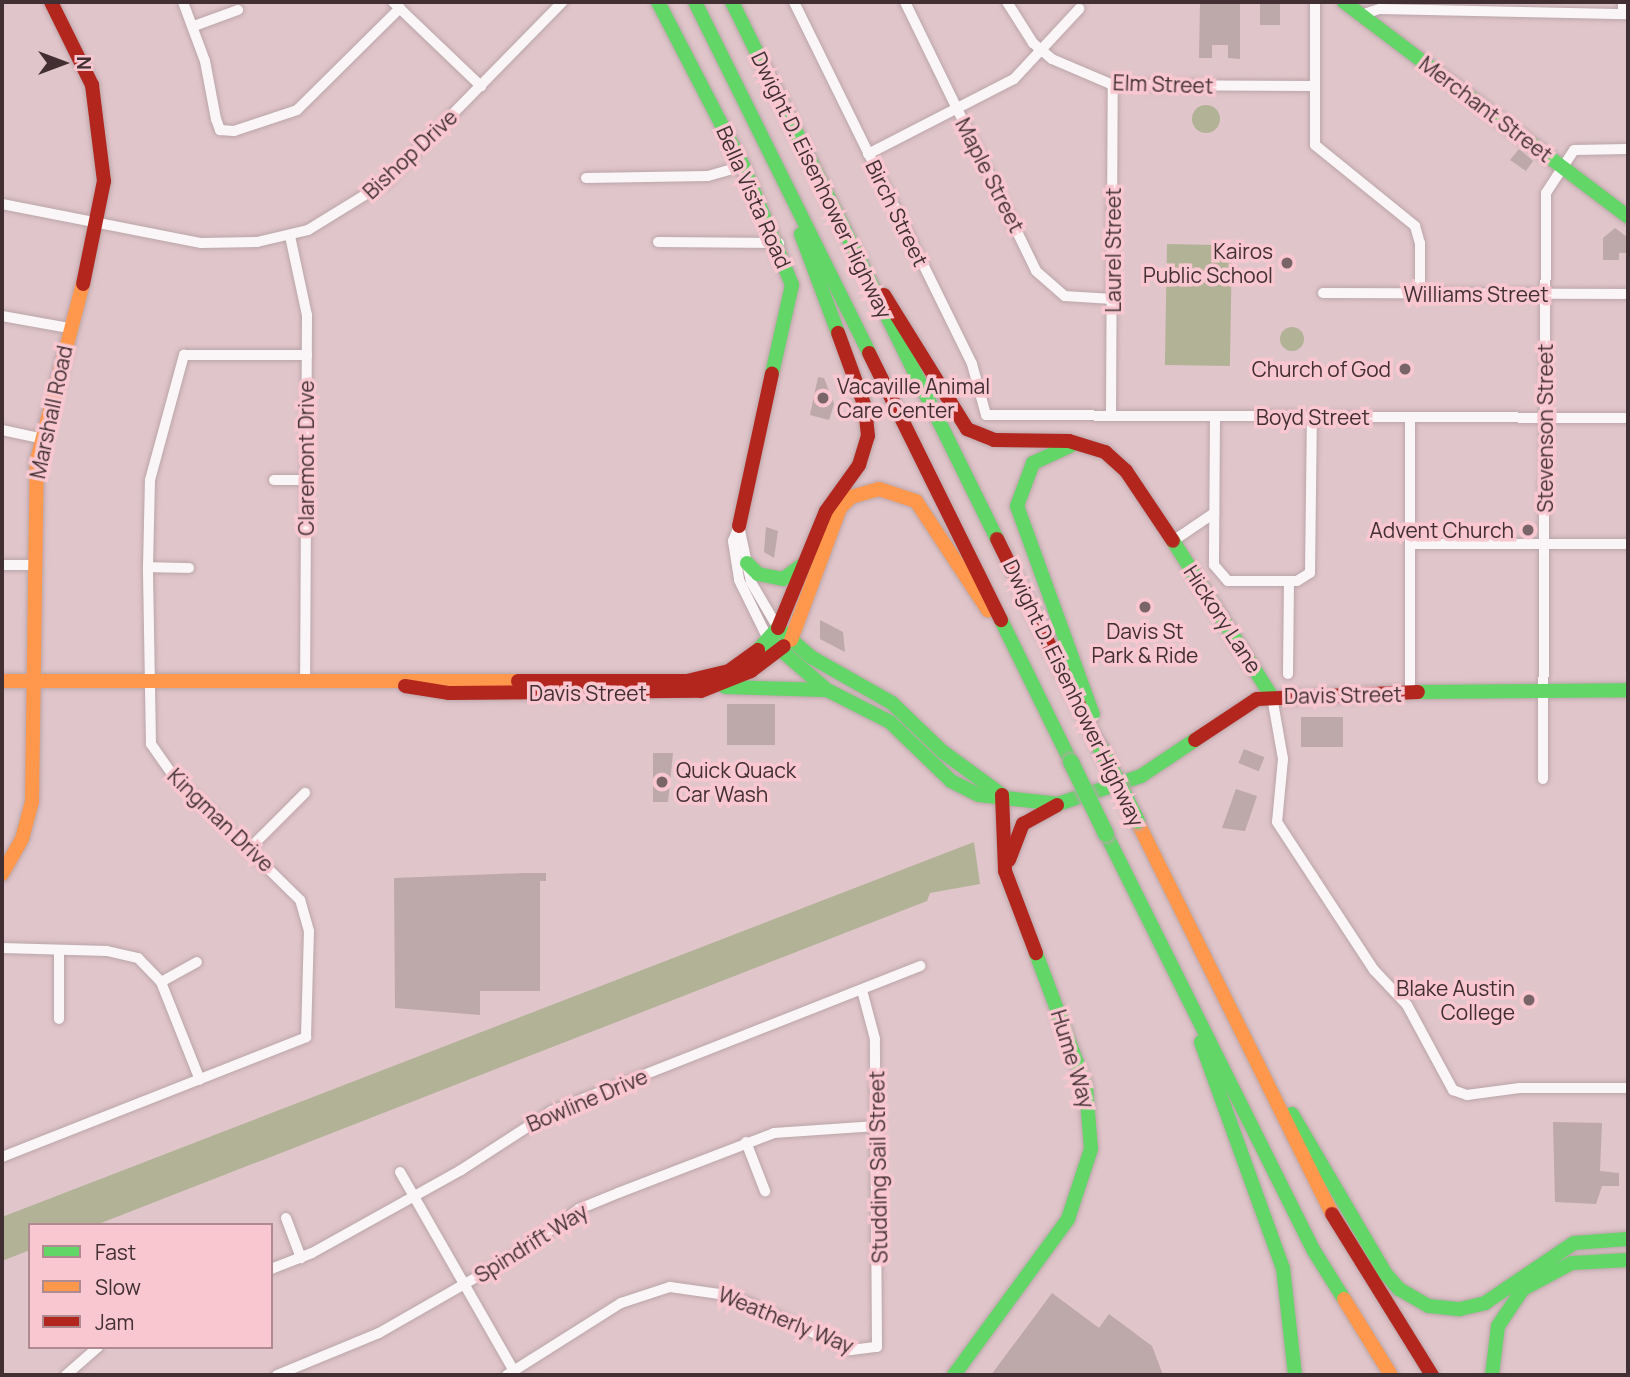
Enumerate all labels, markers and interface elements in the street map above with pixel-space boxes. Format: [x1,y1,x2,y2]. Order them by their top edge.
north arrow [28,28,98,98]
street label: Dwight D. Eisenhower Highway [746,48,898,322]
street label: Merchant Street [1415,51,1557,167]
text: N [71,56,97,70]
street label: Elm Street [1112,70,1214,98]
street label: Bishop Drive [358,104,462,204]
street label: Maple Street [950,114,1030,236]
street label: Bella Vista Road [711,122,797,272]
street label: Birch Street [860,156,934,270]
street label: Laurel Street [1100,187,1126,313]
place label: Kairos Public School [1143,238,1273,288]
marker: Kairos Public School [1279,255,1295,271]
street label: Williams Street [1403,281,1549,307]
street label: Marshall Road [25,343,77,481]
street label: Stevenson Street [1532,343,1558,513]
place label: Church of God [1252,356,1391,382]
marker: Church of God [1397,361,1413,377]
place label: Vacaville Animal Care Center [837,373,990,423]
street label: Claremont Drive [293,380,319,536]
marker: Vacaville Animal Care Center [815,390,831,406]
street label: Boyd Street [1256,404,1370,430]
place label: Advent Church [1370,517,1514,543]
marker: Advent Church [1520,522,1536,538]
street label: Dwight D. Eisenhower Highway [998,556,1150,830]
street label: Hickory Lane [1179,560,1267,678]
marker: Davis St Park & Ride [1137,599,1153,615]
place label: Davis St Park & Ride [1092,618,1198,668]
street label: Davis Street [529,680,647,706]
street label: Davis Street [1284,681,1402,709]
place label: Quick Quack Car Wash [676,757,796,807]
street label: Kingman Drive [163,763,279,877]
marker: Quick Quack Car Wash [654,774,670,790]
place label: Blake Austin College [1396,975,1515,1025]
marker: Blake Austin College [1521,992,1537,1008]
street label: Hume Way [1046,1007,1100,1111]
street label: Bowline Drive [523,1063,651,1137]
street label: Studding Sail Street [864,1070,892,1264]
street label: Spindrift Way [470,1198,592,1288]
legend [28,1223,273,1349]
text: Fast [95,1238,136,1266]
text: Slow [95,1273,141,1301]
street label: Weatherly Way [715,1281,857,1359]
text: Jam [95,1308,134,1336]

